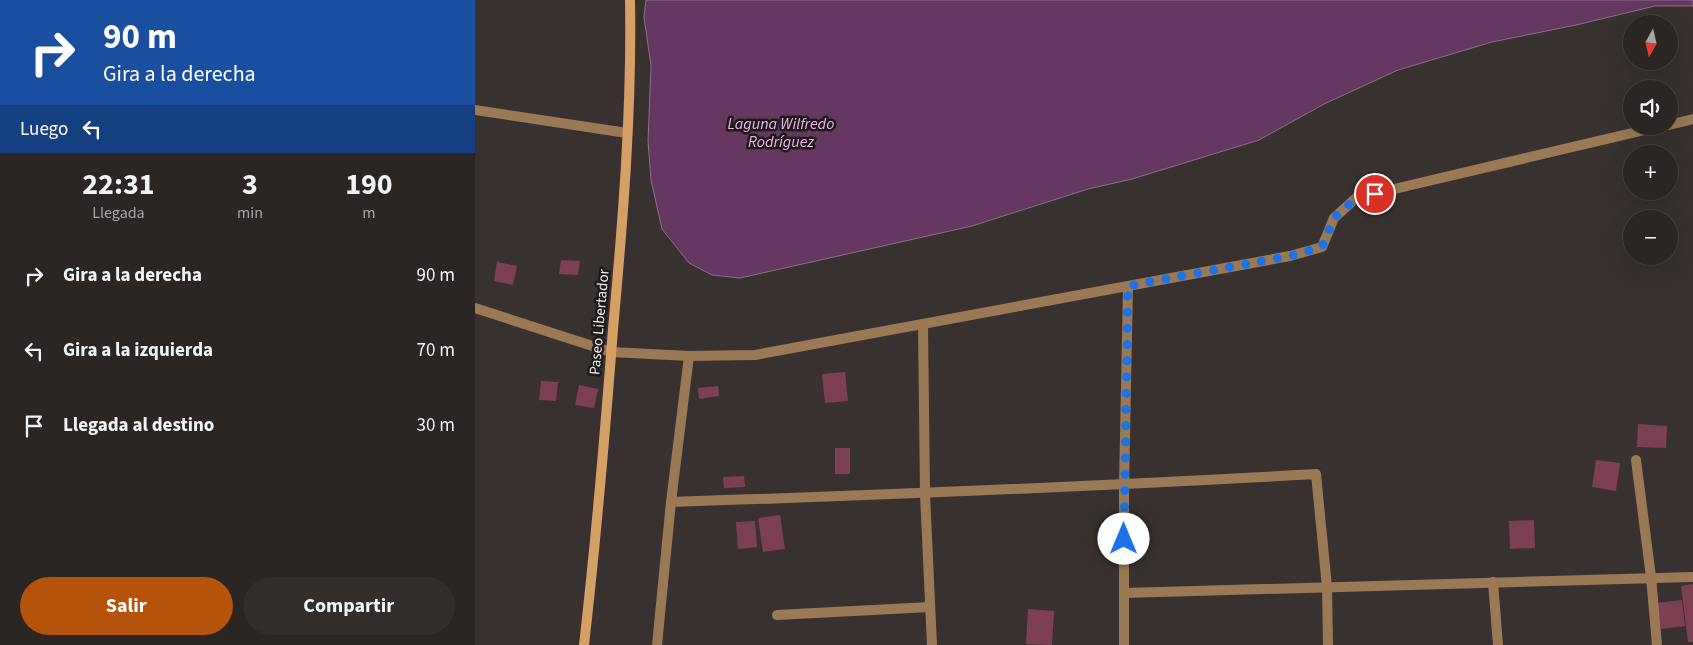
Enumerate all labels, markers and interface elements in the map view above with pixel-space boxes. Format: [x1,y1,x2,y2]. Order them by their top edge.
text: 90 m [103,12,177,62]
north arrow [1623,15,1677,70]
map controls [1623,15,1678,265]
icon: right [20,20,85,85]
text: Gira a la derecha [103,58,256,90]
button: sound [1623,80,1678,135]
water label: Laguna Wilfredo Rodríguez [728,113,834,153]
icon: left [78,115,106,143]
text: Luego [20,116,68,143]
button: + [1623,145,1678,200]
text: 22:31 [82,163,155,206]
text: 3 [242,163,258,206]
text: 190 [345,163,393,206]
pin [1354,173,1396,215]
icon: arrive [1361,180,1389,208]
text: Llegada [92,202,145,224]
text: min [237,202,263,224]
text: m [362,202,376,224]
button: − [1623,210,1678,265]
icon: right [20,262,48,290]
text: Gira a la derecha [63,262,202,289]
text: 90 m [417,262,455,289]
street label: Paseo Libertador [584,267,615,376]
icon: left [20,337,48,365]
text: Gira a la izquierda [63,337,213,364]
text: 70 m [417,337,455,364]
icon: arrive [20,412,48,440]
text: Llegada al destino [63,412,214,439]
text: 30 m [417,412,455,439]
position arrow [1097,512,1149,564]
button: Salir [20,577,233,635]
button: Compartir [243,577,455,635]

